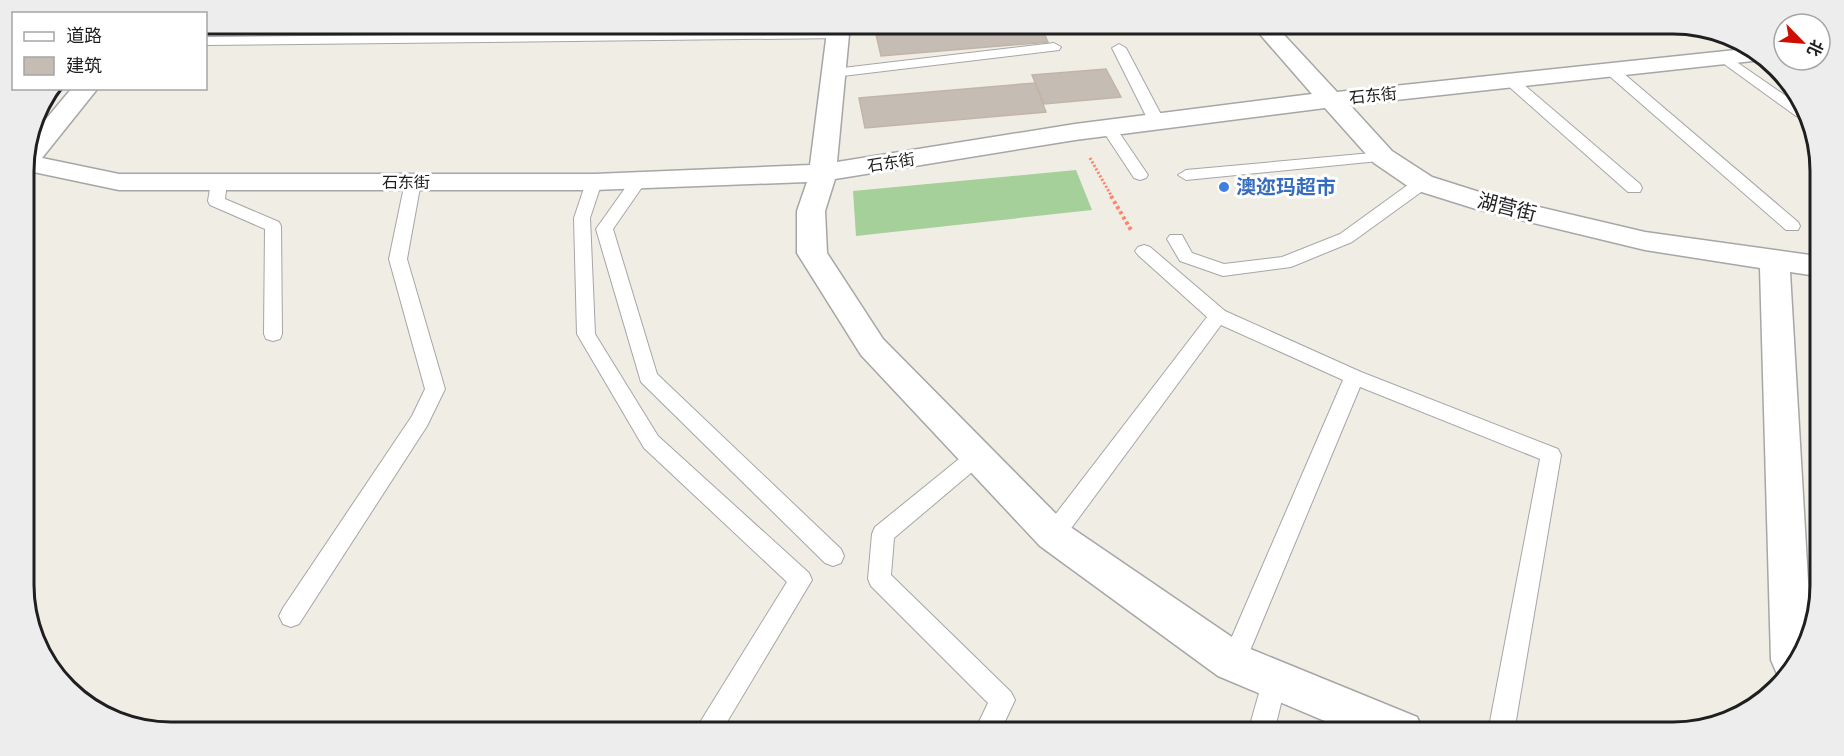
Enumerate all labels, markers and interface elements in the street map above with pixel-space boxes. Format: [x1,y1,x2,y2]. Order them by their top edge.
legend [12,12,207,90]
north arrow [1772,12,1832,72]
text: 道路 [66,23,102,48]
text: 北 [1802,36,1829,60]
text: 建筑 [66,53,102,78]
street label: 石东街 [1348,82,1398,108]
street label: 石东街 [866,147,916,177]
street label: 石东街 [382,171,430,193]
place label: 澳迩玛超市 [1236,173,1336,200]
marker: 澳迩玛超市 [1217,180,1231,194]
street label: 湖营街 [1475,186,1539,227]

